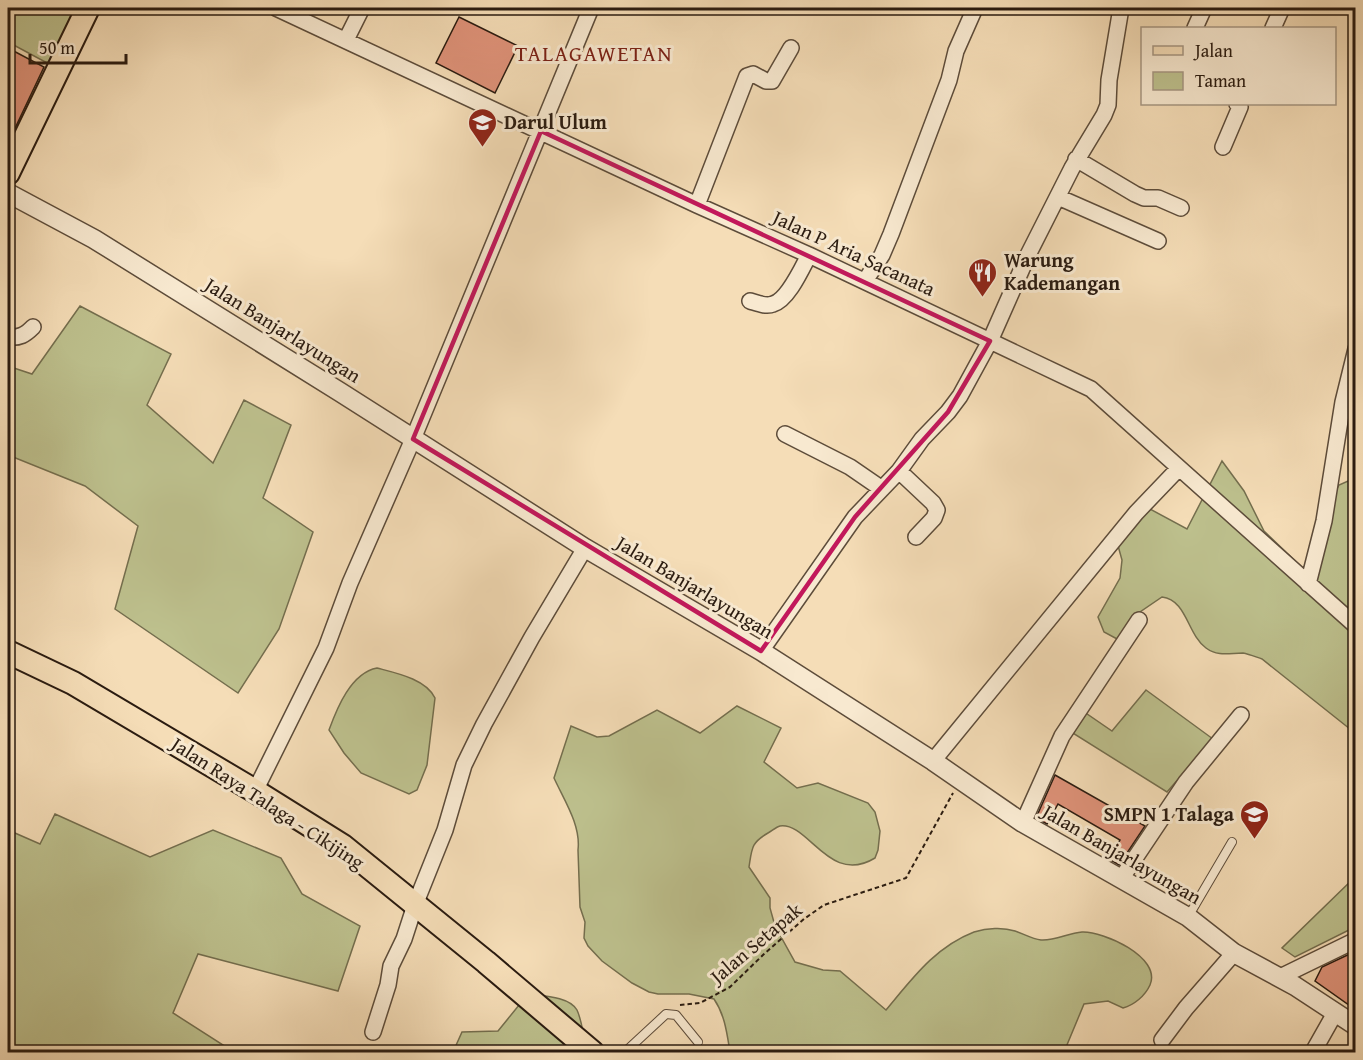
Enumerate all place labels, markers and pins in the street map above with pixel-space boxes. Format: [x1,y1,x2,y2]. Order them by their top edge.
school or university icon: Darul Ulum [467,106,499,148]
place label: Darul Ulum [504,107,607,136]
place label: Warung Kademangan [1004,245,1120,297]
restaurant icon: Warung Kademangan [967,256,999,298]
school or university icon: SMPN 1 Talaga [1239,798,1271,840]
place label: SMPN 1 Talaga [1104,799,1235,828]

